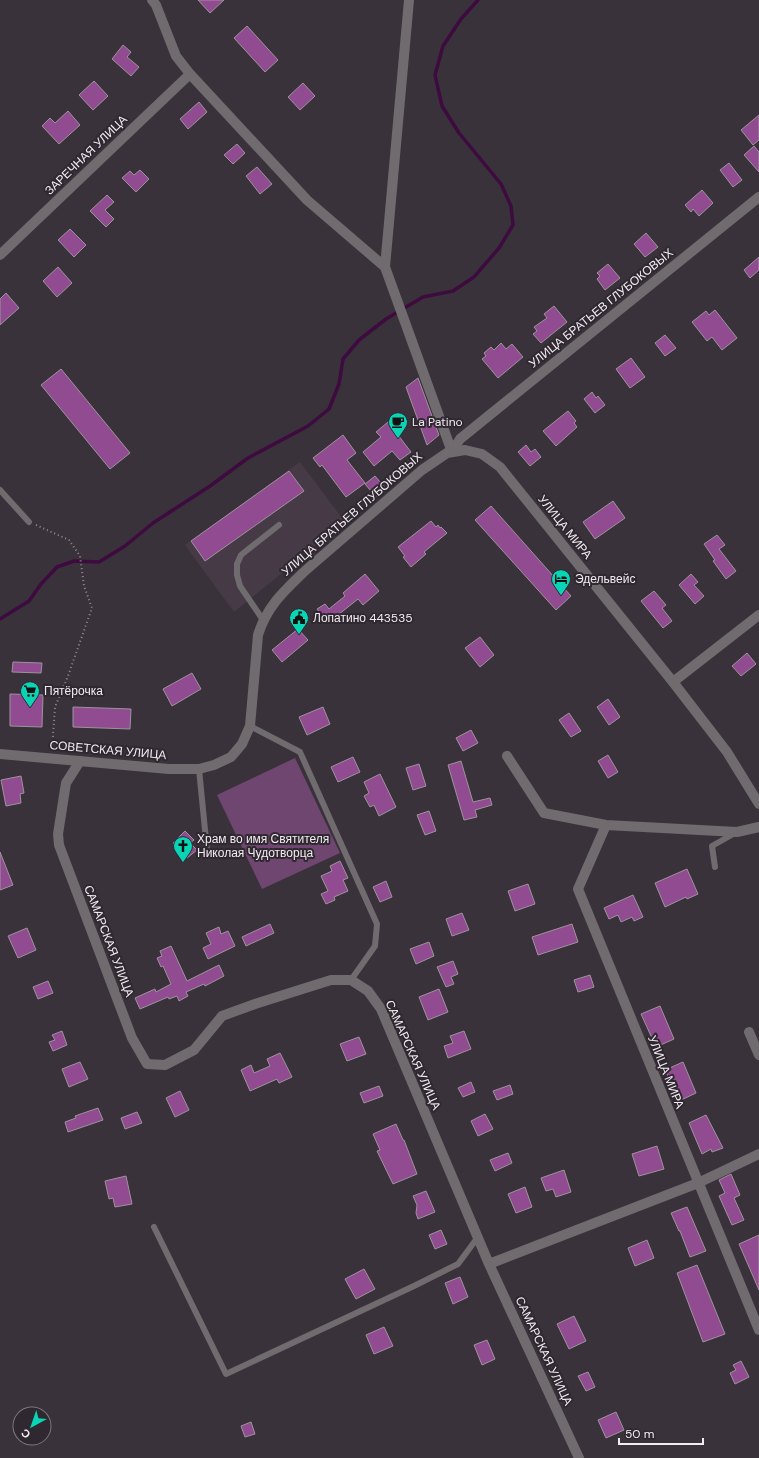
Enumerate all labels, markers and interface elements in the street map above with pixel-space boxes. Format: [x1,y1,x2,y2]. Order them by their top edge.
street label: ЗАРЕЧНАЯ УЛИЦА [41,112,131,198]
street label: УЛИЦА БРАТЬЕВ ГЛУБОКОВЫХ [525,245,677,371]
cafe icon: La Patino [387,411,409,439]
place label: La Patino [412,414,463,430]
street label: УЛИЦА БРАТЬЕВ ГЛУБОКОВЫХ [278,448,426,580]
street label: УЛИЦА МИРА [534,492,596,562]
hotel icon: Эдельвейс [550,568,572,596]
place label: Эдельвейс [575,571,635,587]
public building icon: Лопатино 443535 [288,607,310,635]
place label: Лопатино 443535 [313,610,413,626]
supermarket icon: Пятёрочка [19,680,41,708]
place label: Пятёрочка [44,683,103,699]
street label: СОВЕТСКАЯ УЛИЦА [49,737,167,763]
place label: Храм во имя Святителя Николая Чудотворца [197,831,329,861]
church icon: Храм во имя Святителя Николая Чудотворца [172,835,194,863]
street label: САМАРСКАЯ УЛИЦА [80,883,138,999]
street label: САМАРСКАЯ УЛИЦА [382,998,444,1112]
street label: УЛИЦА МИРА [644,1033,688,1111]
street label: САМАРСКАЯ УЛИЦА [512,1294,576,1408]
north arrow [12,1406,52,1446]
scale bar [619,1420,703,1446]
text: С [18,1426,33,1442]
text: 50 m [625,1426,654,1442]

